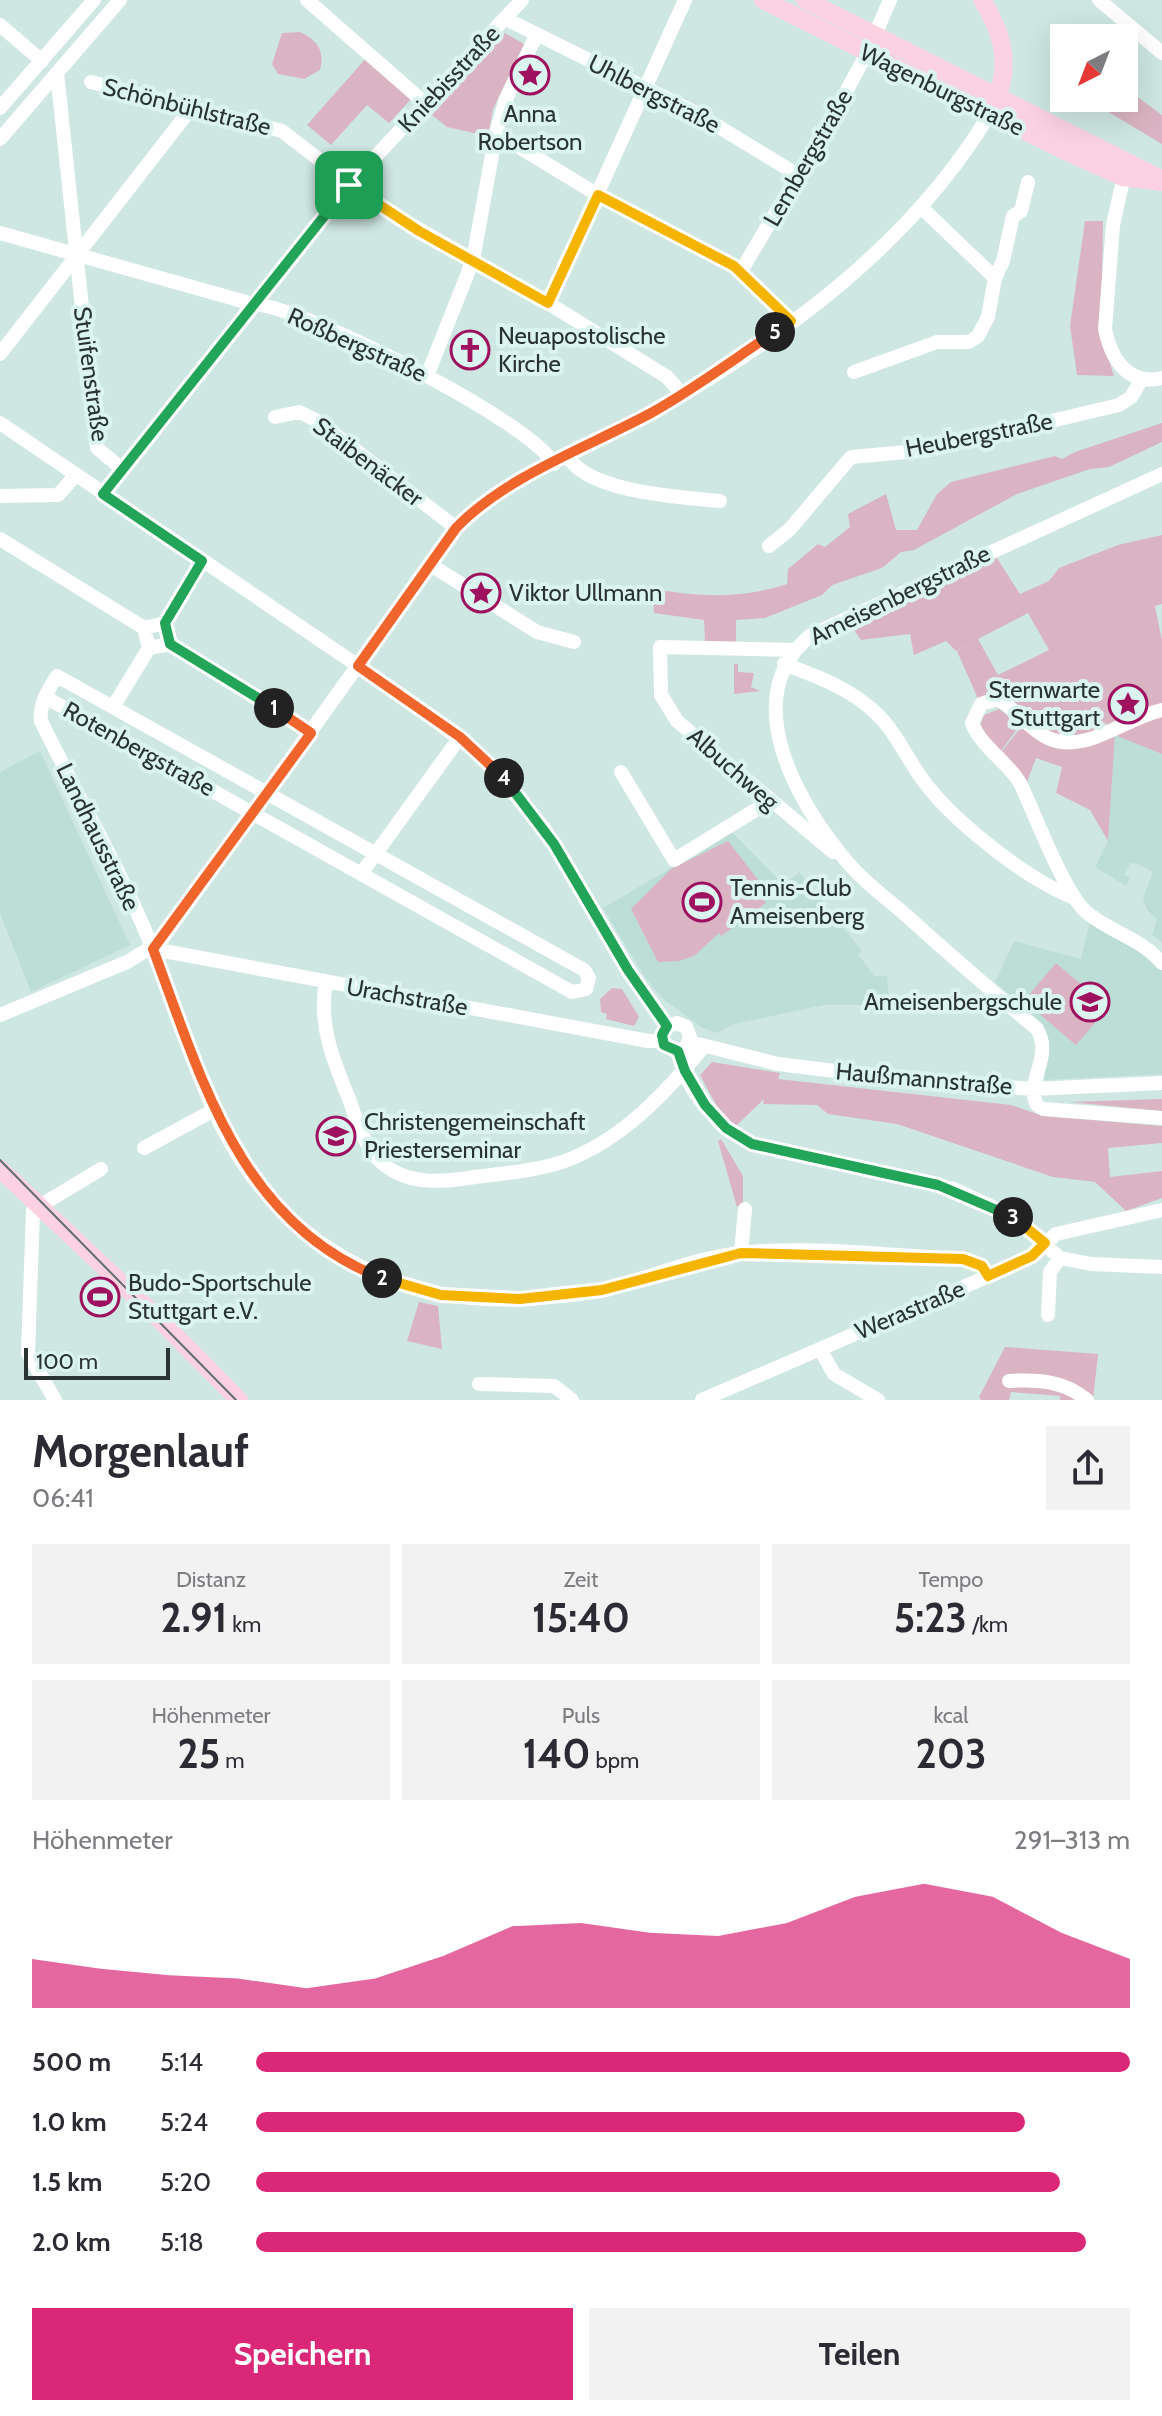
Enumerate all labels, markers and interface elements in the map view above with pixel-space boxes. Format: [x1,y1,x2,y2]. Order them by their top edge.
street label: Kniebisstraße [392,19,506,138]
north arrow [1050,24,1138,112]
map controls [1050,24,1138,112]
street label: Wagenburgstraße [855,37,1029,142]
street label: Uhlbergstraße [584,48,725,139]
place icon: Anna Robertson [509,54,551,96]
street label: Schönbühlstraße [100,72,274,141]
street label: Lembergstraße [757,84,858,231]
place label: Anna Robertson [477,99,583,156]
pin [315,151,383,219]
icon: arrive [327,163,371,207]
street label: Roßbergstraße [283,301,431,388]
street label: Stuifenstraße [68,305,115,443]
pin: 5 [755,312,795,352]
text: 5 [769,318,781,345]
place label: Neuapostolische Kirche [498,321,666,378]
church icon: Neuapostolische Kirche [449,329,491,371]
street label: Heubergstraße [903,406,1055,463]
street label: Staibenäcker [308,411,429,513]
street label: Ameisenbergstraße [805,538,995,651]
place icon: Viktor Ullmann [460,572,502,614]
place label: Viktor Ullmann [509,578,663,607]
place label: Sternwarte Stuttgart [989,675,1100,732]
place icon: Sternwarte Stuttgart [1107,683,1149,725]
pin: 1 [254,688,294,728]
text: 1 [270,694,278,721]
street label: Rotenbergstraße [58,695,220,802]
street label: Albuchweg [682,721,786,817]
street label: Landhausstraße [50,758,147,915]
pin: 4 [484,758,524,798]
text: 4 [497,764,511,791]
place label: Tennis-Club Ameisenberg [730,873,865,930]
sports icon: Tennis-Club Ameisenberg [681,881,723,923]
street label: Urachstraße [344,972,470,1021]
school or university icon: Ameisenbergschule [1069,981,1111,1023]
place label: Ameisenbergschule [864,987,1062,1016]
street label: Haußmannstraße [835,1056,1013,1101]
place label: Christengemeinschaft Priesterseminar [364,1107,585,1164]
school or university icon: Christengemeinschaft Priesterseminar [315,1115,357,1157]
pin: 3 [993,1197,1033,1237]
text: 3 [1007,1203,1019,1230]
pin: 2 [362,1258,402,1298]
text: 2 [376,1264,388,1291]
place label: Budo-Sportschule Stuttgart e.V. [128,1268,312,1325]
street label: Werastraße [851,1274,969,1346]
sports icon: Budo-Sportschule Stuttgart e.V. [79,1276,121,1318]
scale bar [24,1344,170,1380]
text: 100 m [36,1348,98,1375]
text: Morgenlauf [32,1425,249,1478]
button: share [1046,1426,1130,1510]
text: 06:41 [32,1482,94,1514]
text: Distanz [176,1566,246,1593]
text: Zeit [564,1566,598,1593]
text: Tempo [919,1566,983,1593]
text: 2.91 [161,1593,227,1642]
text: 15:40 [532,1593,630,1642]
text: 5:23 [894,1593,967,1642]
text: km [227,1611,261,1638]
text: /km [967,1611,1008,1638]
text: Höhenmeter [152,1702,270,1729]
text: Puls [562,1702,600,1729]
text: kcal [933,1702,969,1729]
text: 25 [178,1729,220,1778]
text: 140 [523,1729,591,1778]
text: 203 [916,1729,986,1778]
text: m [220,1747,244,1774]
text: bpm [591,1747,639,1774]
text: Höhenmeter [32,1824,173,1856]
text: 291–313 m [1014,1824,1130,1856]
text: 500 m [32,2046,111,2078]
text: 5:14 [160,2046,203,2078]
text: 1.0 km [32,2106,107,2138]
text: 5:24 [160,2106,208,2138]
text: 1.5 km [32,2166,102,2198]
text: 5:20 [160,2166,211,2198]
text: 2.0 km [32,2226,111,2258]
text: 5:18 [160,2226,204,2258]
button: Speichern [32,2308,573,2400]
button: Teilen [589,2308,1130,2400]

